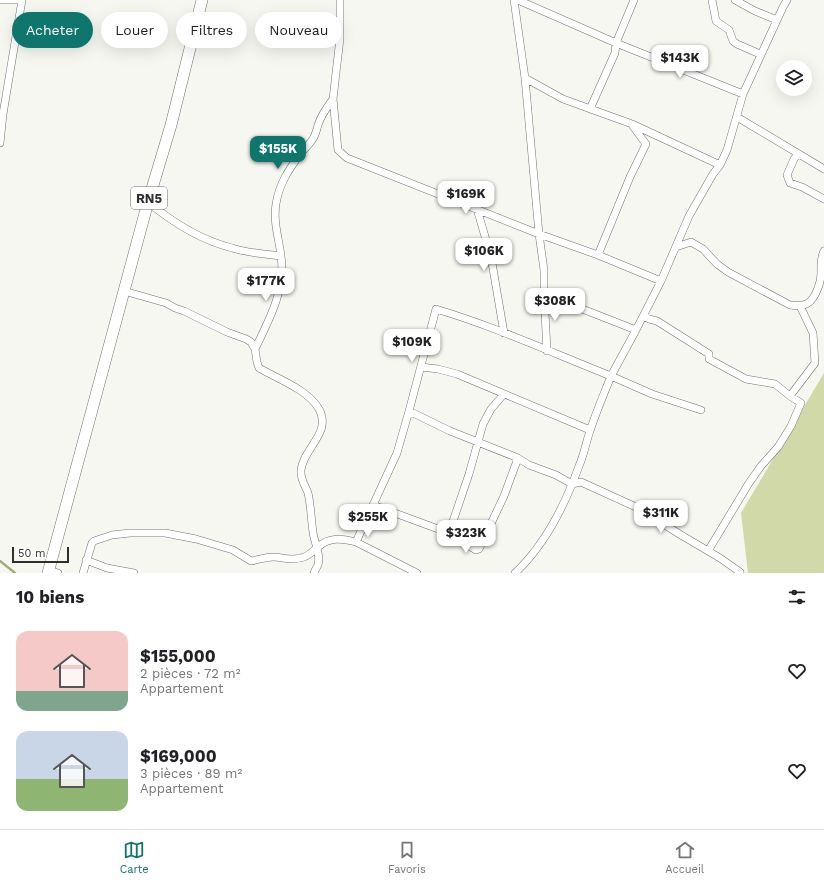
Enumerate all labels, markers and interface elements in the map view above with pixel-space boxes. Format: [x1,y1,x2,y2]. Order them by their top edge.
chip: Acheter [12,12,93,48]
chip: Louer [101,12,168,48]
chip: Filtres [176,12,247,48]
chip: Nouveau [255,12,342,48]
pin: $143K [652,45,708,79]
text: $143K [660,50,700,65]
map controls [776,60,812,96]
button: layers [776,60,812,96]
pin: $155K [250,136,306,170]
text: $155K [259,141,297,156]
pin: $169K [438,181,494,215]
text: $169K [447,186,485,201]
road number: RN5 [131,187,167,209]
pin: $106K [456,238,512,272]
text: $106K [464,243,504,258]
pin: $177K [238,268,294,302]
text: $177K [247,273,285,288]
pin: $308K [527,288,583,322]
text: $308K [534,293,576,308]
pin: $109K [384,329,440,363]
text: $109K [392,334,432,349]
pin: $311K [633,500,689,534]
pin: $255K [340,504,396,538]
text: $311K [643,505,679,520]
text: $255K [348,509,388,524]
pin: $323K [438,520,494,554]
text: $323K [446,525,486,540]
scale bar [12,545,69,564]
text: 50 m [18,547,45,560]
icon: filters [786,586,808,608]
text: 10 biens [16,587,84,607]
text: $155,000 [140,646,216,666]
icon: home [48,647,96,695]
icon: heart [786,660,808,682]
text: 2 pièces · 72 m² [140,666,240,681]
text: Appartement [140,681,223,696]
text: $169,000 [140,746,217,766]
icon: home [48,747,96,795]
icon: heart [786,760,808,782]
text: 3 pièces · 89 m² [140,766,242,781]
text: Appartement [140,781,223,796]
tab: Carte [120,839,149,876]
tab: Favoris [388,839,426,876]
tab: Accueil [665,839,704,876]

